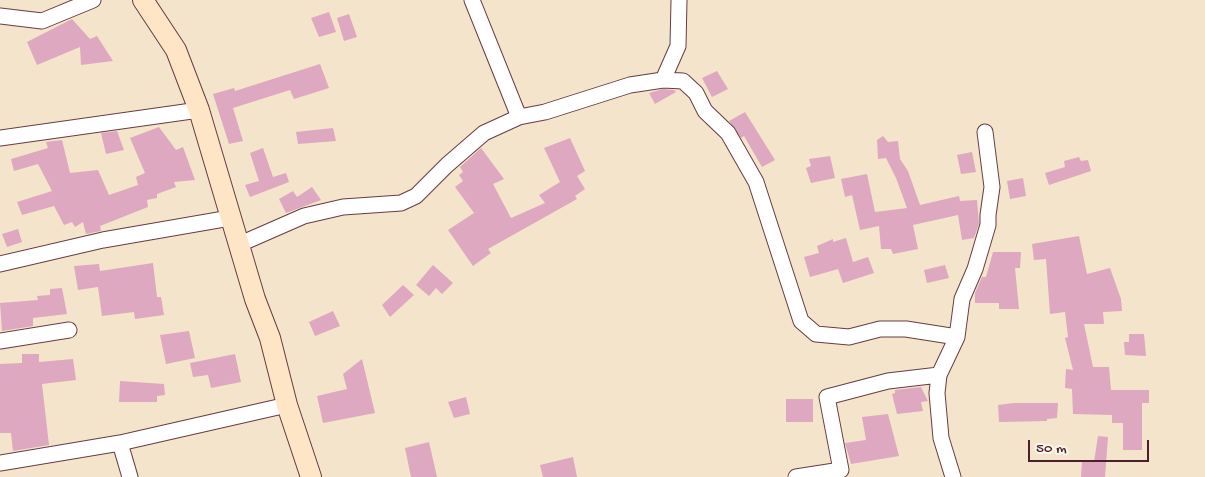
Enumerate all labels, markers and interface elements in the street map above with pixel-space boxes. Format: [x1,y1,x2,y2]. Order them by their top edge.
scale bar [1030,430,1151,462]
text: 50 m [1036,440,1067,458]

